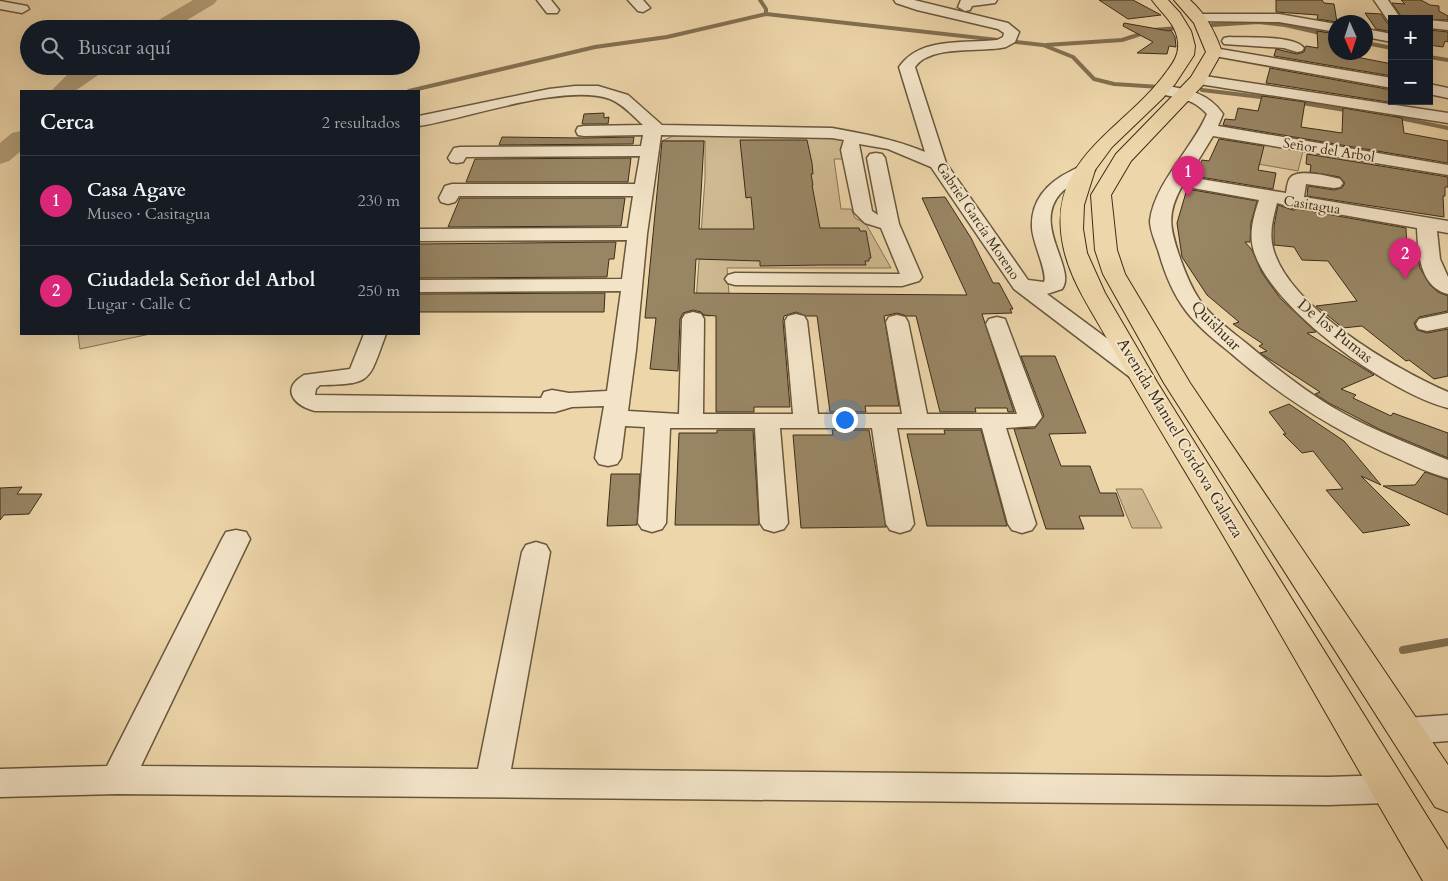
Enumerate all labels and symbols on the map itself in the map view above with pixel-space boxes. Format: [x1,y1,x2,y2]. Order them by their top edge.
north arrow [1328,15,1373,60]
street label: Señor del Arbol [1282,133,1377,167]
pin: 1 [1172,156,1204,197]
street label: Gabriel García Moreno [932,159,1025,284]
street label: Casitagua [1282,191,1342,219]
pin: 2 [1389,238,1421,279]
street label: De los Pumas [1293,294,1377,368]
street label: Quishuar [1186,296,1246,356]
street label: Avenida Manuel Córdova Galarza [1112,334,1248,542]
your location [832,407,858,433]

